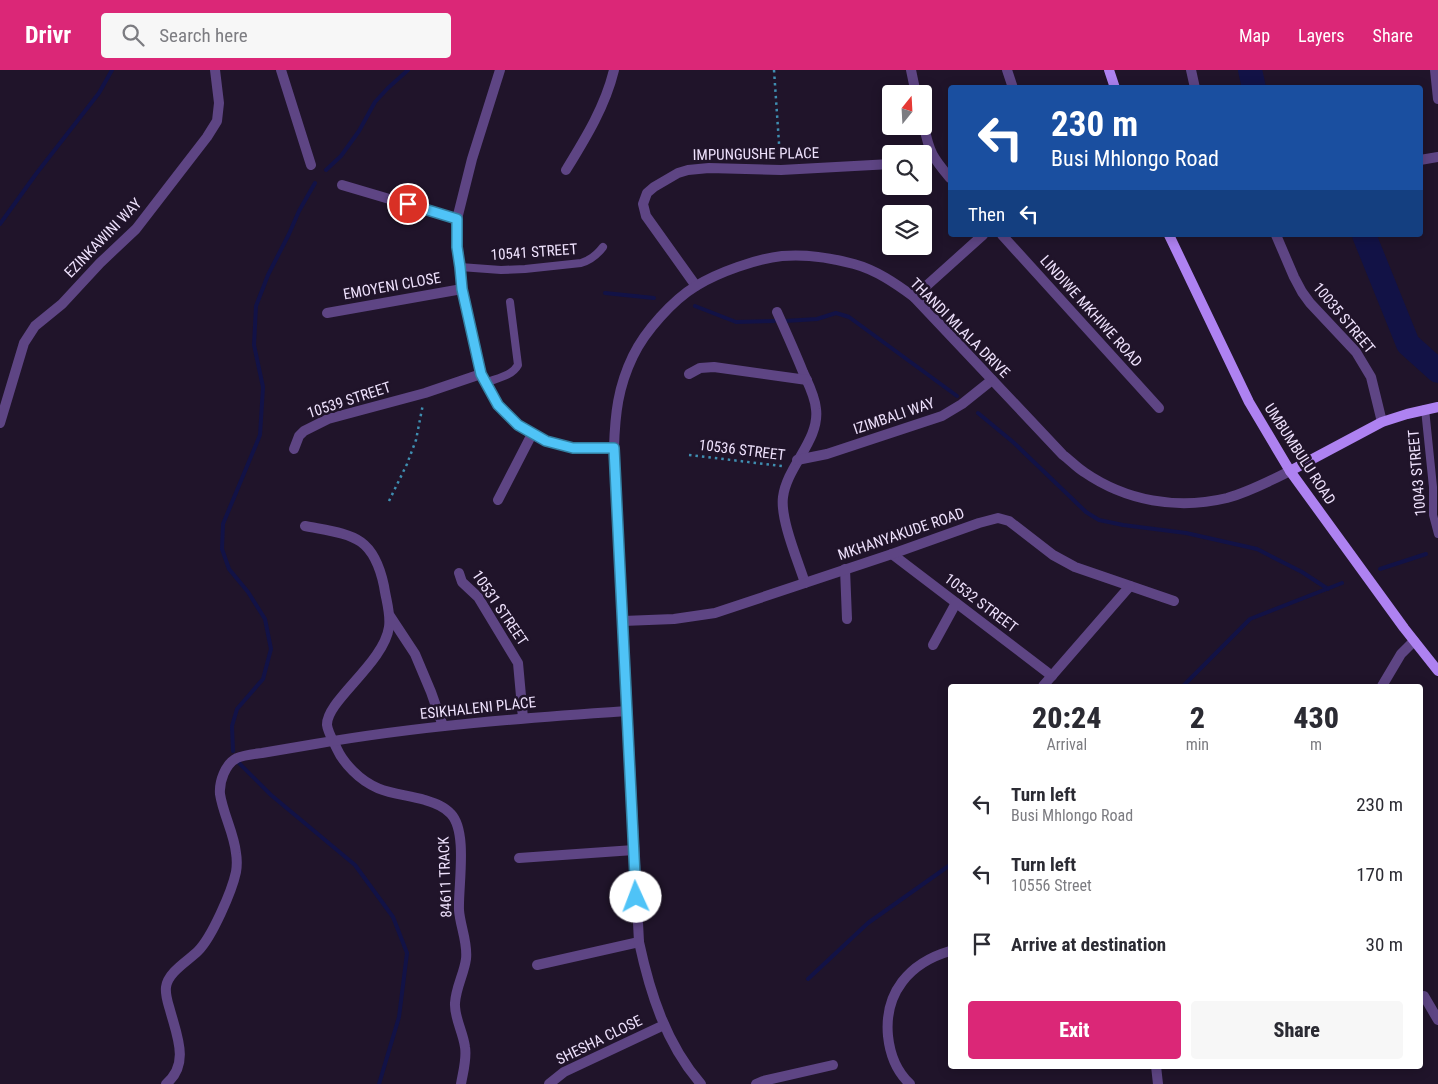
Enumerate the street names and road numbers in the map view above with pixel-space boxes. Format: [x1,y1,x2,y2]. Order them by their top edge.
street label: IMPUNGUSHE PLACE [693,144,819,164]
street label: EZINKAWINI WAY [61,195,145,281]
street label: 10541 STREET [490,240,578,264]
street label: LINDIWE MKHIWE ROAD [1036,252,1146,370]
street label: EMOYENI CLOSE [342,269,442,303]
street label: THANDI MLALA DRIVE [906,274,1014,382]
street label: 10035 STREET [1309,279,1379,357]
street label: 10539 STREET [305,378,393,422]
street label: IZIMBALI WAY [851,394,937,438]
street label: UMBUMBULU ROAD [1261,400,1339,508]
street label: 10043 STREET [1404,429,1430,517]
street label: 10536 STREET [698,436,786,464]
street label: MKHANYAKUDE ROAD [835,504,967,564]
street label: 10531 STREET [468,567,532,649]
street label: 10532 STREET [941,570,1021,636]
street label: ESIKHALENI PLACE [419,693,537,723]
street label: 84611 TRACK [435,835,455,918]
street label: SHESHA CLOSE [553,1011,645,1069]

